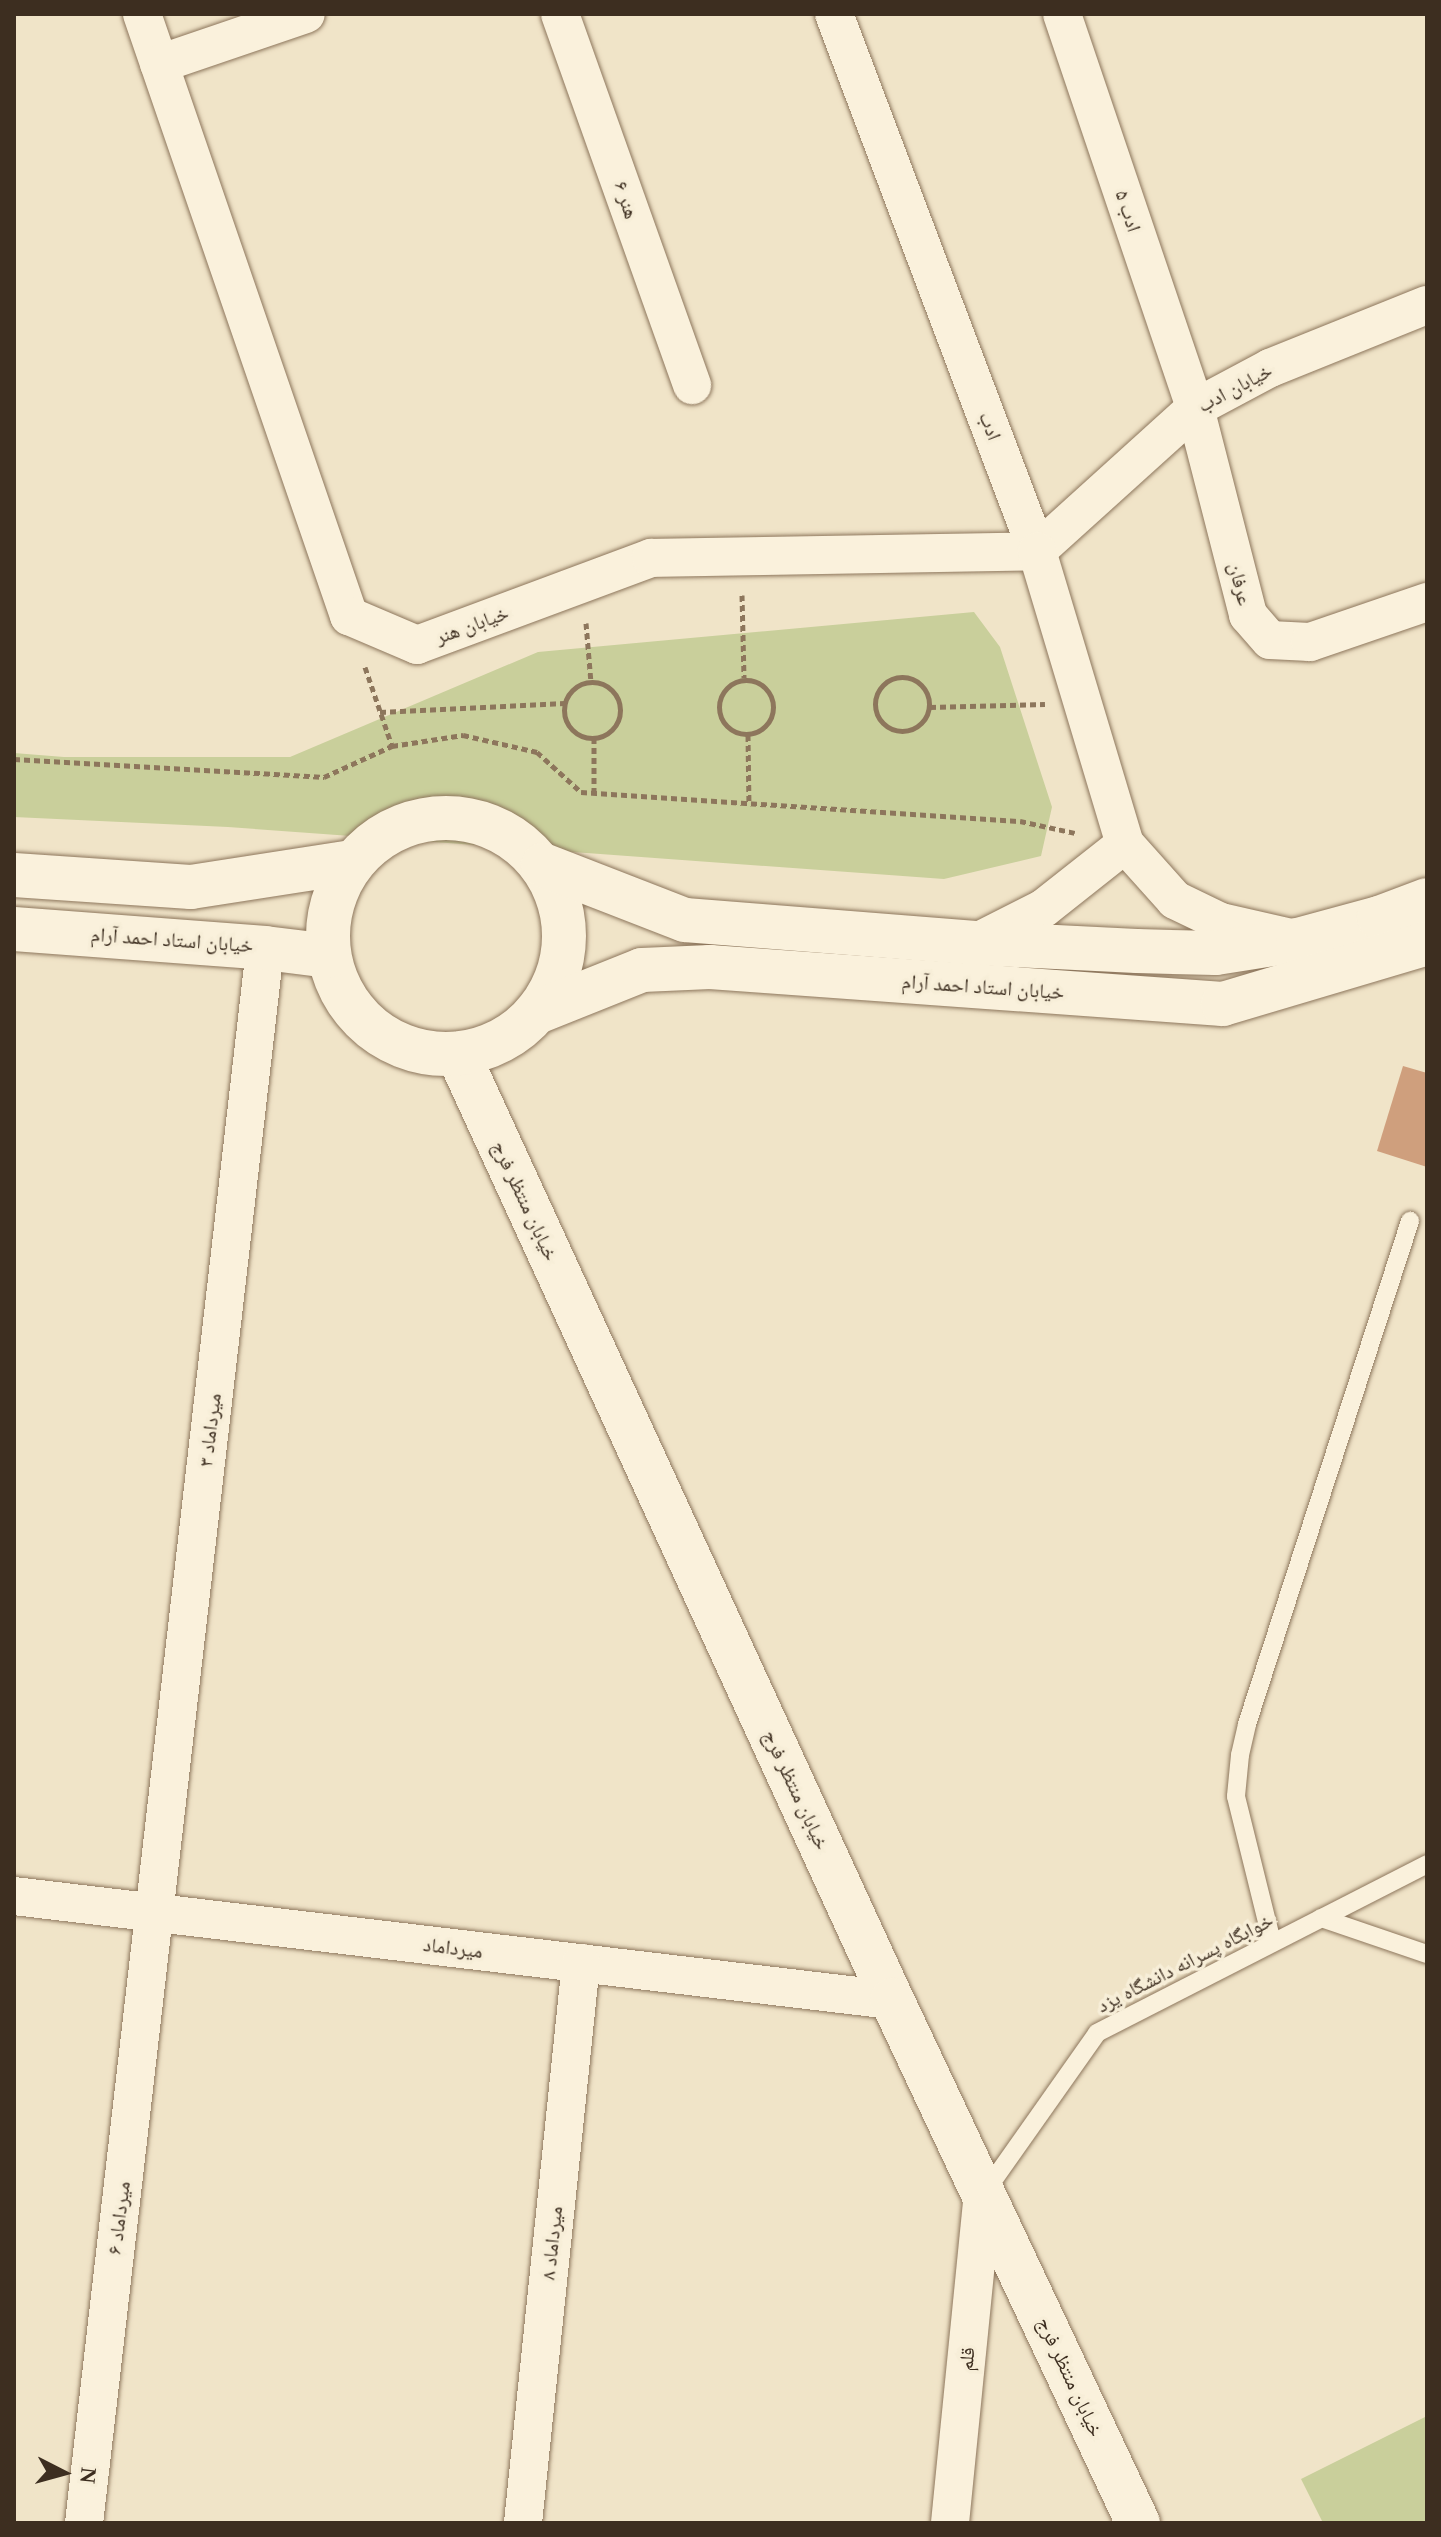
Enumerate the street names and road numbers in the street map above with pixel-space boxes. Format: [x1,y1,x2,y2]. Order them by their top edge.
street label: هنر ۶ [608,178,644,222]
street label: ادب ۵ [1110,187,1146,235]
street label: خیابان ادب [1194,358,1276,418]
street label: ادب [974,408,1006,444]
street label: عرفان [1223,560,1257,608]
street label: خیابان هنر [432,601,512,649]
street label: خیابان استاد احمد آرام [90,922,254,958]
street label: خیابان استاد احمد آرام [901,969,1065,1005]
street label: خیابان منتظر فرج [487,1137,563,1265]
street label: میرداماد ۳ [194,1392,226,1468]
street label: خیابان منتظر فرج [758,1726,834,1854]
street label: خوابگاه پسرانه دانشگاه یزد [1093,1908,1277,2018]
street label: میرداماد [422,1932,484,1964]
street label: میرداماد ۶ [103,2180,135,2256]
street label: میرداماد ۸ [536,2205,568,2281]
street label: خیابان منتظر فرج [1032,2313,1108,2441]
street label: قلم [954,2346,980,2372]

